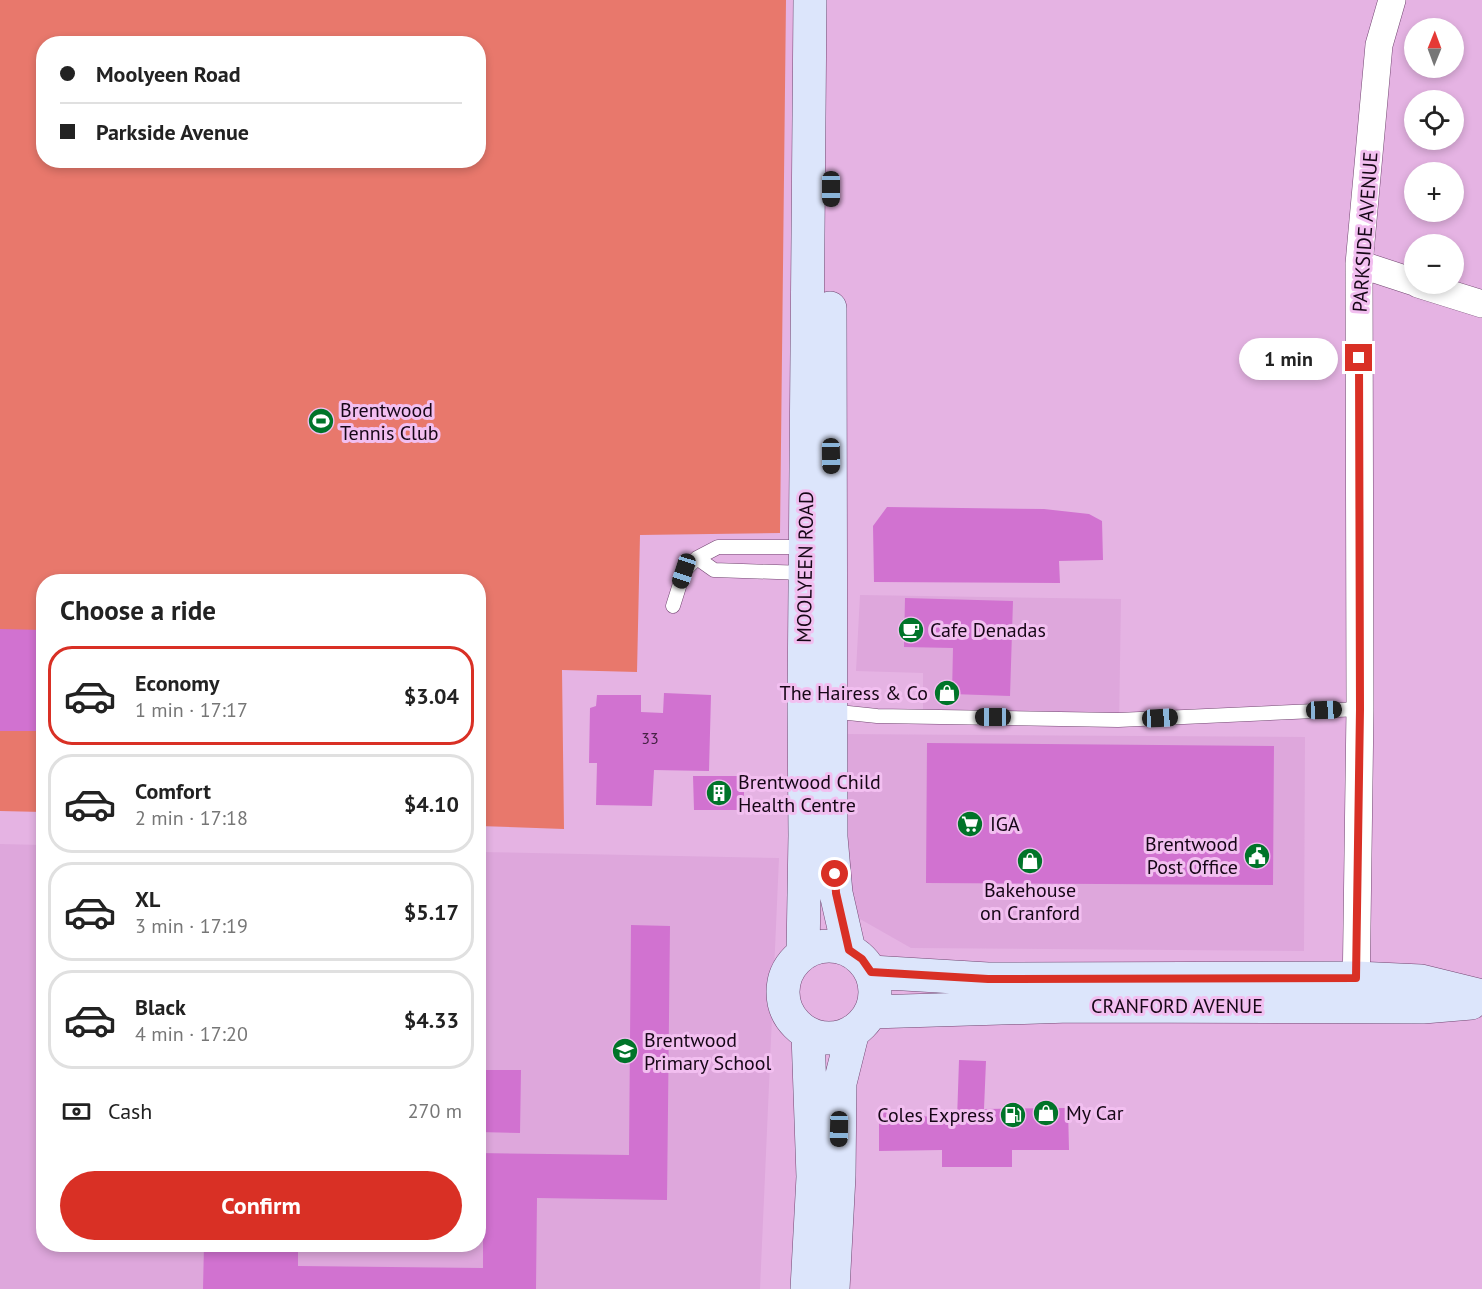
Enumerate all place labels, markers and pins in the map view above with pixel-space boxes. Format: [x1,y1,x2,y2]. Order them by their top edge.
place label: Brentwood Tennis Club [340,397,439,446]
sports icon: Brentwood Tennis Club [306,406,336,436]
cafe icon: Cafe Denadas [896,615,926,645]
place label: Cafe Denadas [930,617,1046,643]
shop icon: The Hairess & Co [932,678,962,708]
place label: The Hairess & Co [780,680,928,706]
place label: Brentwood Child Health Centre [738,769,881,818]
building icon: Brentwood Child Health Centre [704,778,734,808]
supermarket icon: IGA [955,809,985,839]
place label: IGA [990,811,1020,837]
place label: Brentwood Post Office [1145,831,1238,880]
public building icon: Brentwood Post Office [1242,841,1272,871]
shop icon: Bakehouse on Cranford [1015,846,1045,876]
place label: Bakehouse on Cranford [980,877,1080,926]
place label: Brentwood Primary School [644,1027,772,1076]
school or university icon: Brentwood Primary School [610,1036,640,1066]
shop icon: My Car [1031,1098,1061,1128]
fuel station icon: Coles Express [998,1100,1028,1130]
place label: My Car [1066,1100,1124,1126]
place label: Coles Express [877,1102,994,1128]

